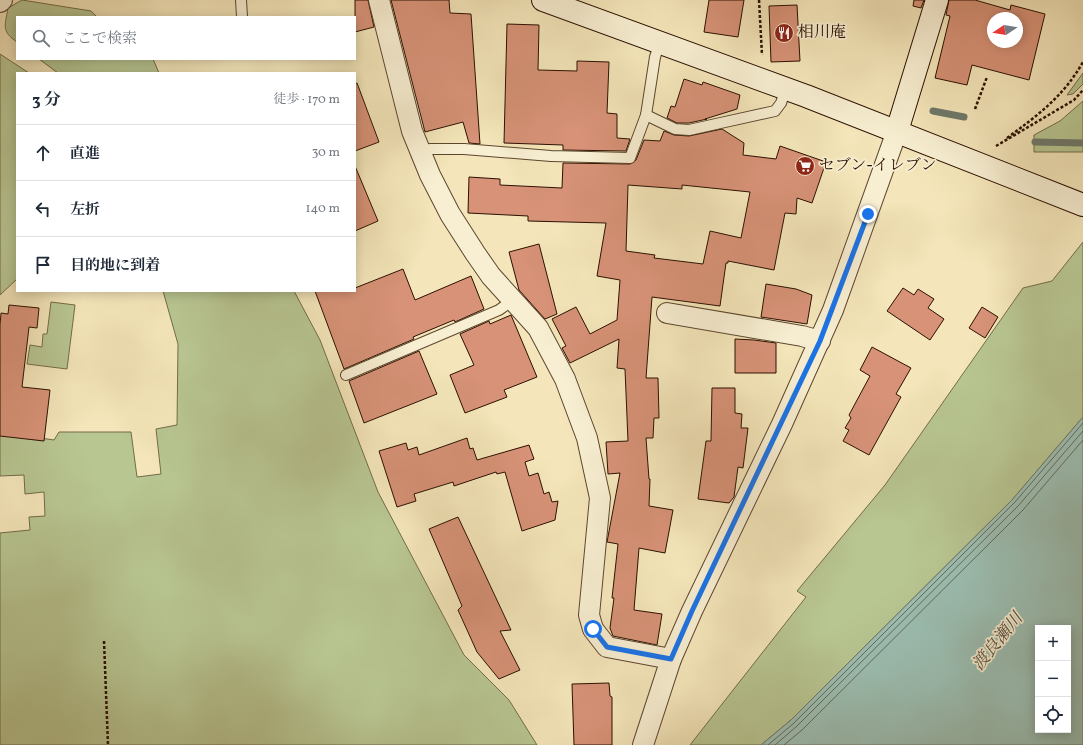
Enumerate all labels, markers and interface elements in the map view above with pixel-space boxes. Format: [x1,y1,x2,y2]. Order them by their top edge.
north arrow [987,12,1023,48]
search box [16,16,356,60]
restaurant icon: 相川庵 [773,22,795,44]
place label: 相川庵 [798,22,846,44]
icon: search [30,27,52,49]
text: ここで検索 [62,29,137,50]
text: 3 分 [32,89,61,112]
text: 徒歩 · 170 m [274,91,340,109]
icon: ahead [32,142,54,164]
text: 直進 [70,144,100,165]
text: 30 m [312,144,340,162]
supermarket icon: セブン-イレブン [794,155,816,177]
place label: セブン-イレブン [819,155,936,177]
icon: left [32,198,54,220]
text: 左折 [70,200,100,221]
text: 140 m [306,200,340,218]
route end [859,205,877,223]
icon: arrive [32,254,54,276]
text: 目的地に到着 [70,256,160,277]
water label: 渡良瀬川 [968,607,1030,676]
route start [584,620,602,638]
map controls [1035,625,1071,733]
button: + [1035,625,1071,661]
button: − [1035,661,1071,697]
button: locate [1035,697,1071,733]

